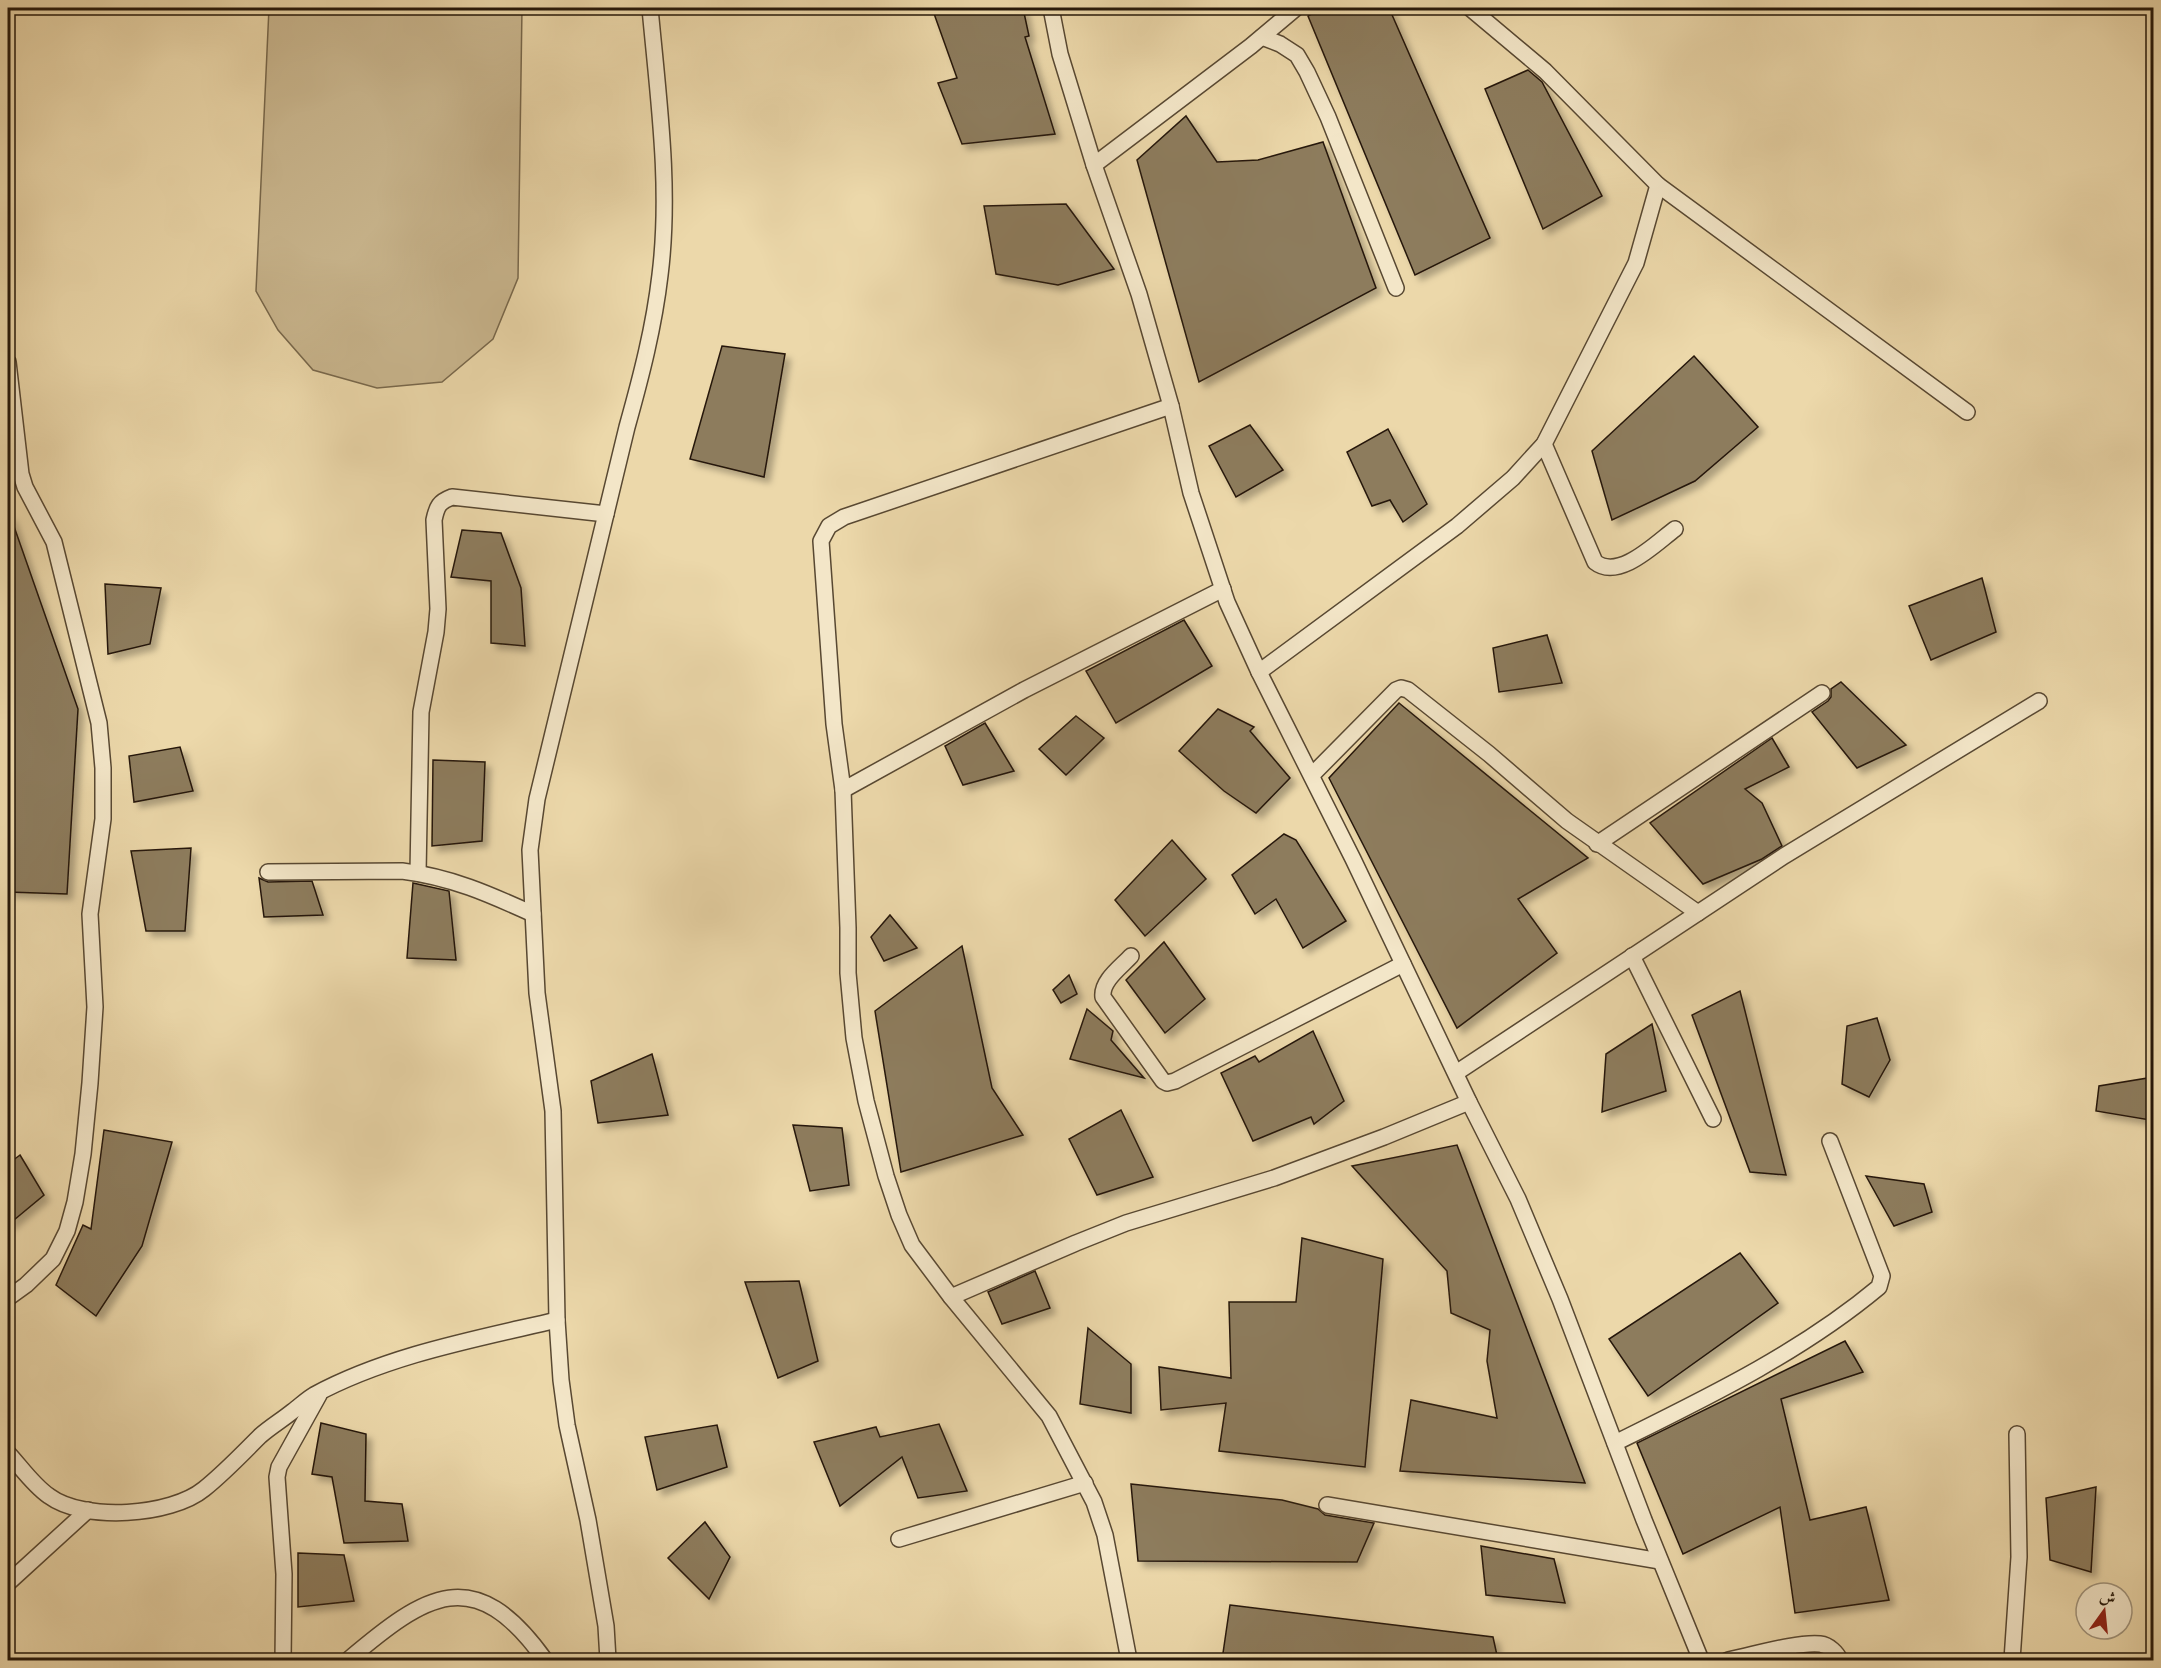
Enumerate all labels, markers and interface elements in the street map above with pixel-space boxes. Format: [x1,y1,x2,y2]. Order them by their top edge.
north arrow [2074,1581,2134,1641]
text: ش [2097,1586,2118,1609]

